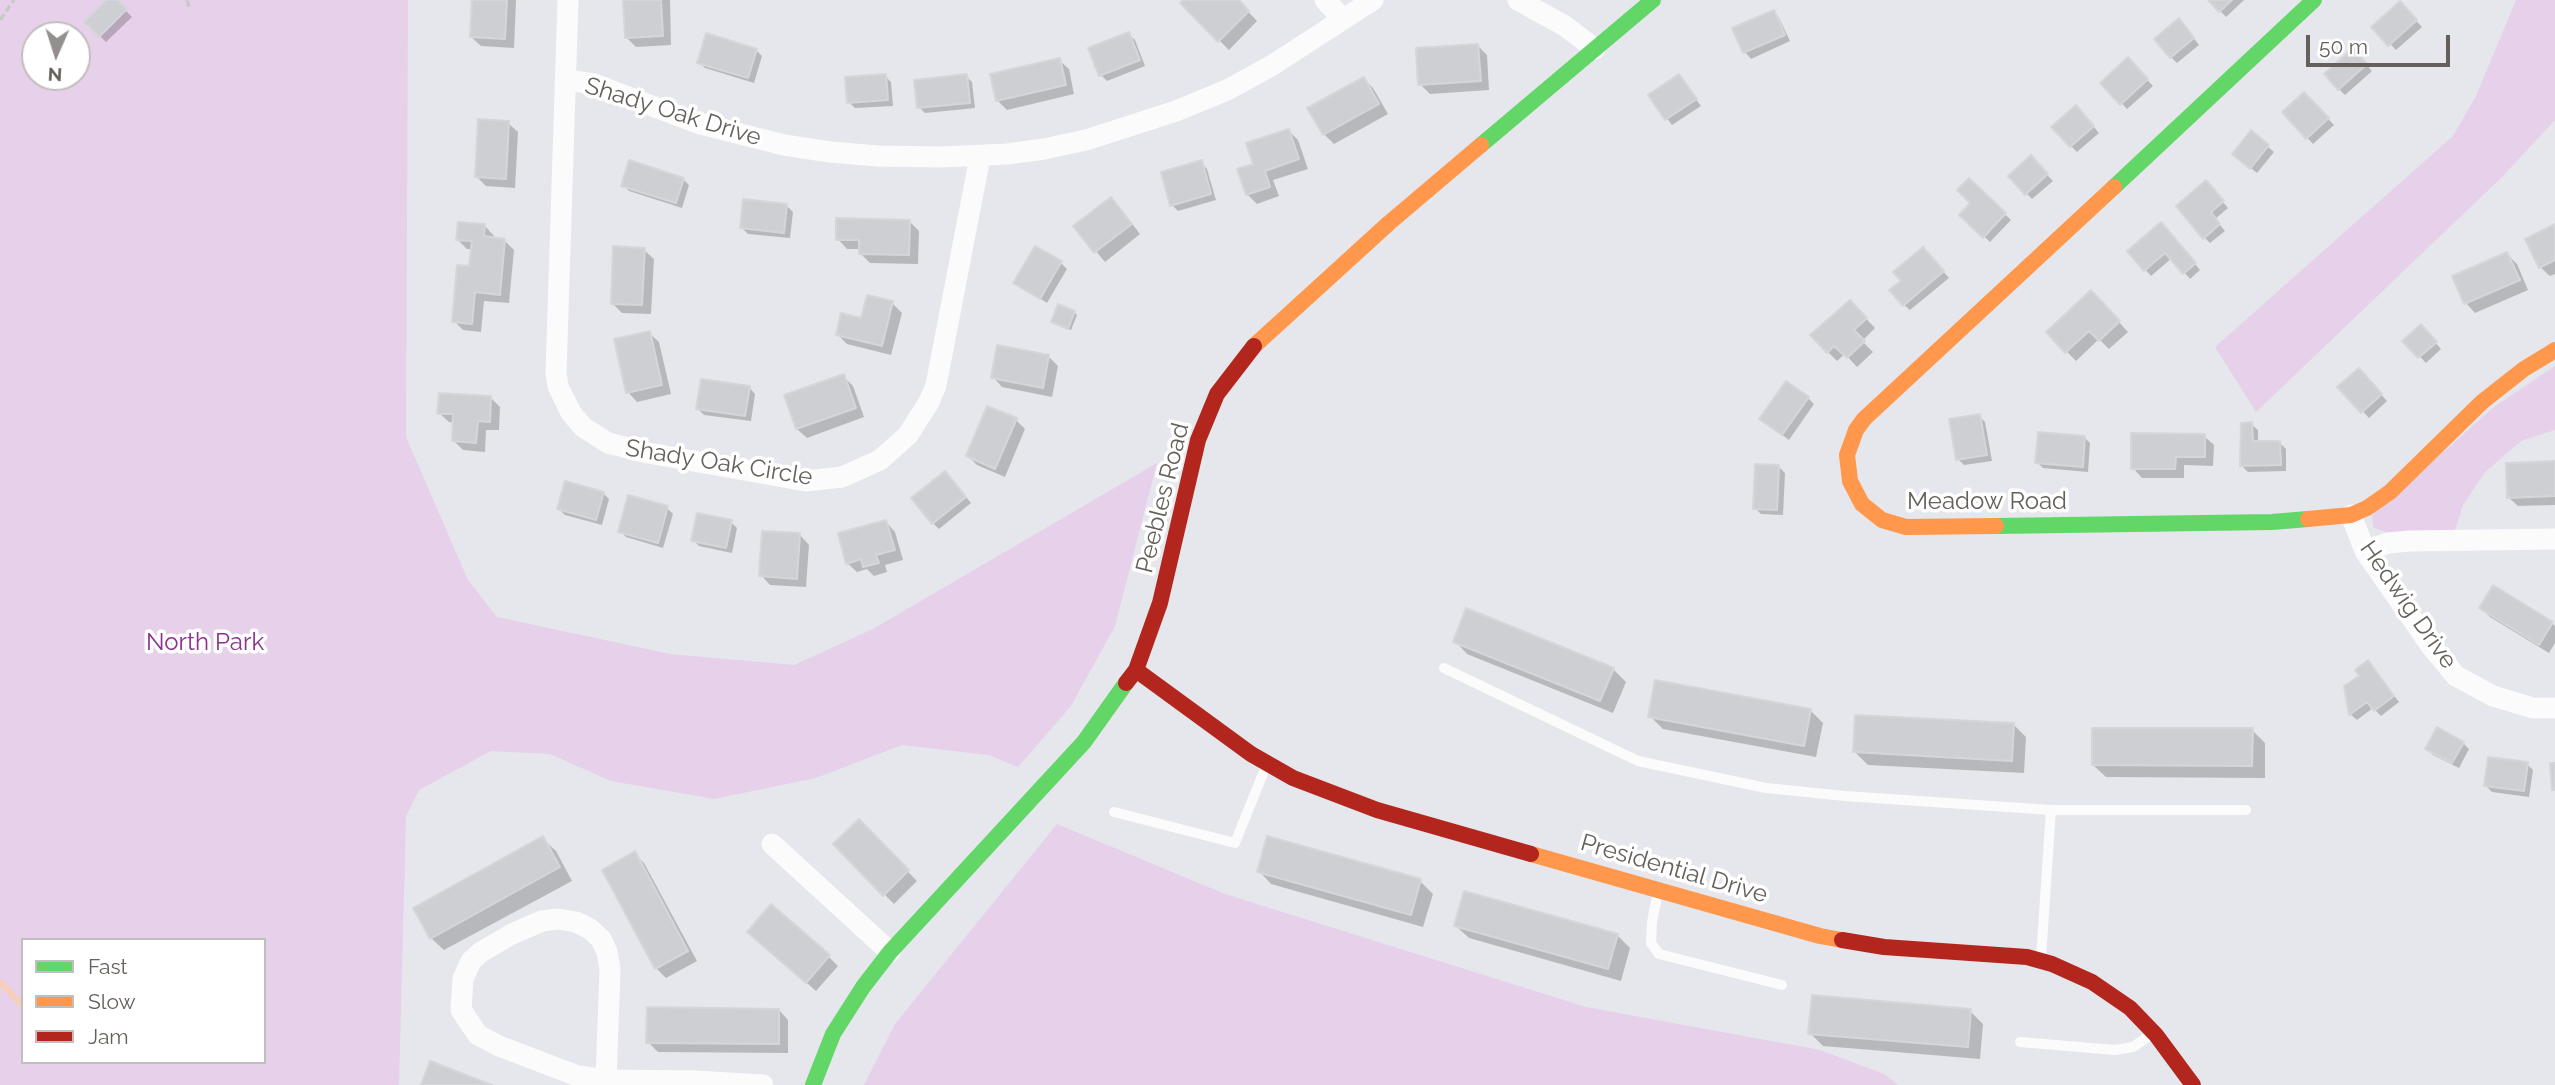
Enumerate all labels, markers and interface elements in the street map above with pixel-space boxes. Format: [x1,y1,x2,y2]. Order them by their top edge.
north arrow [21,21,91,91]
scale bar [2310,21,2454,65]
text: 50 m [2319,34,2368,59]
text: N [47,64,63,86]
street label: Shady Oak Drive [581,72,765,152]
street label: Peebles Road [1130,420,1196,576]
street label: Shady Oak Circle [623,434,815,492]
street label: Meadow Road [1907,488,2067,516]
street label: Hedwig Drive [2353,536,2463,674]
park label: North Park [146,629,264,657]
street label: Presidential Drive [1577,829,1771,909]
legend [21,938,266,1064]
text: Fast [88,954,128,979]
text: Slow [88,989,136,1014]
text: Jam [88,1024,129,1049]

